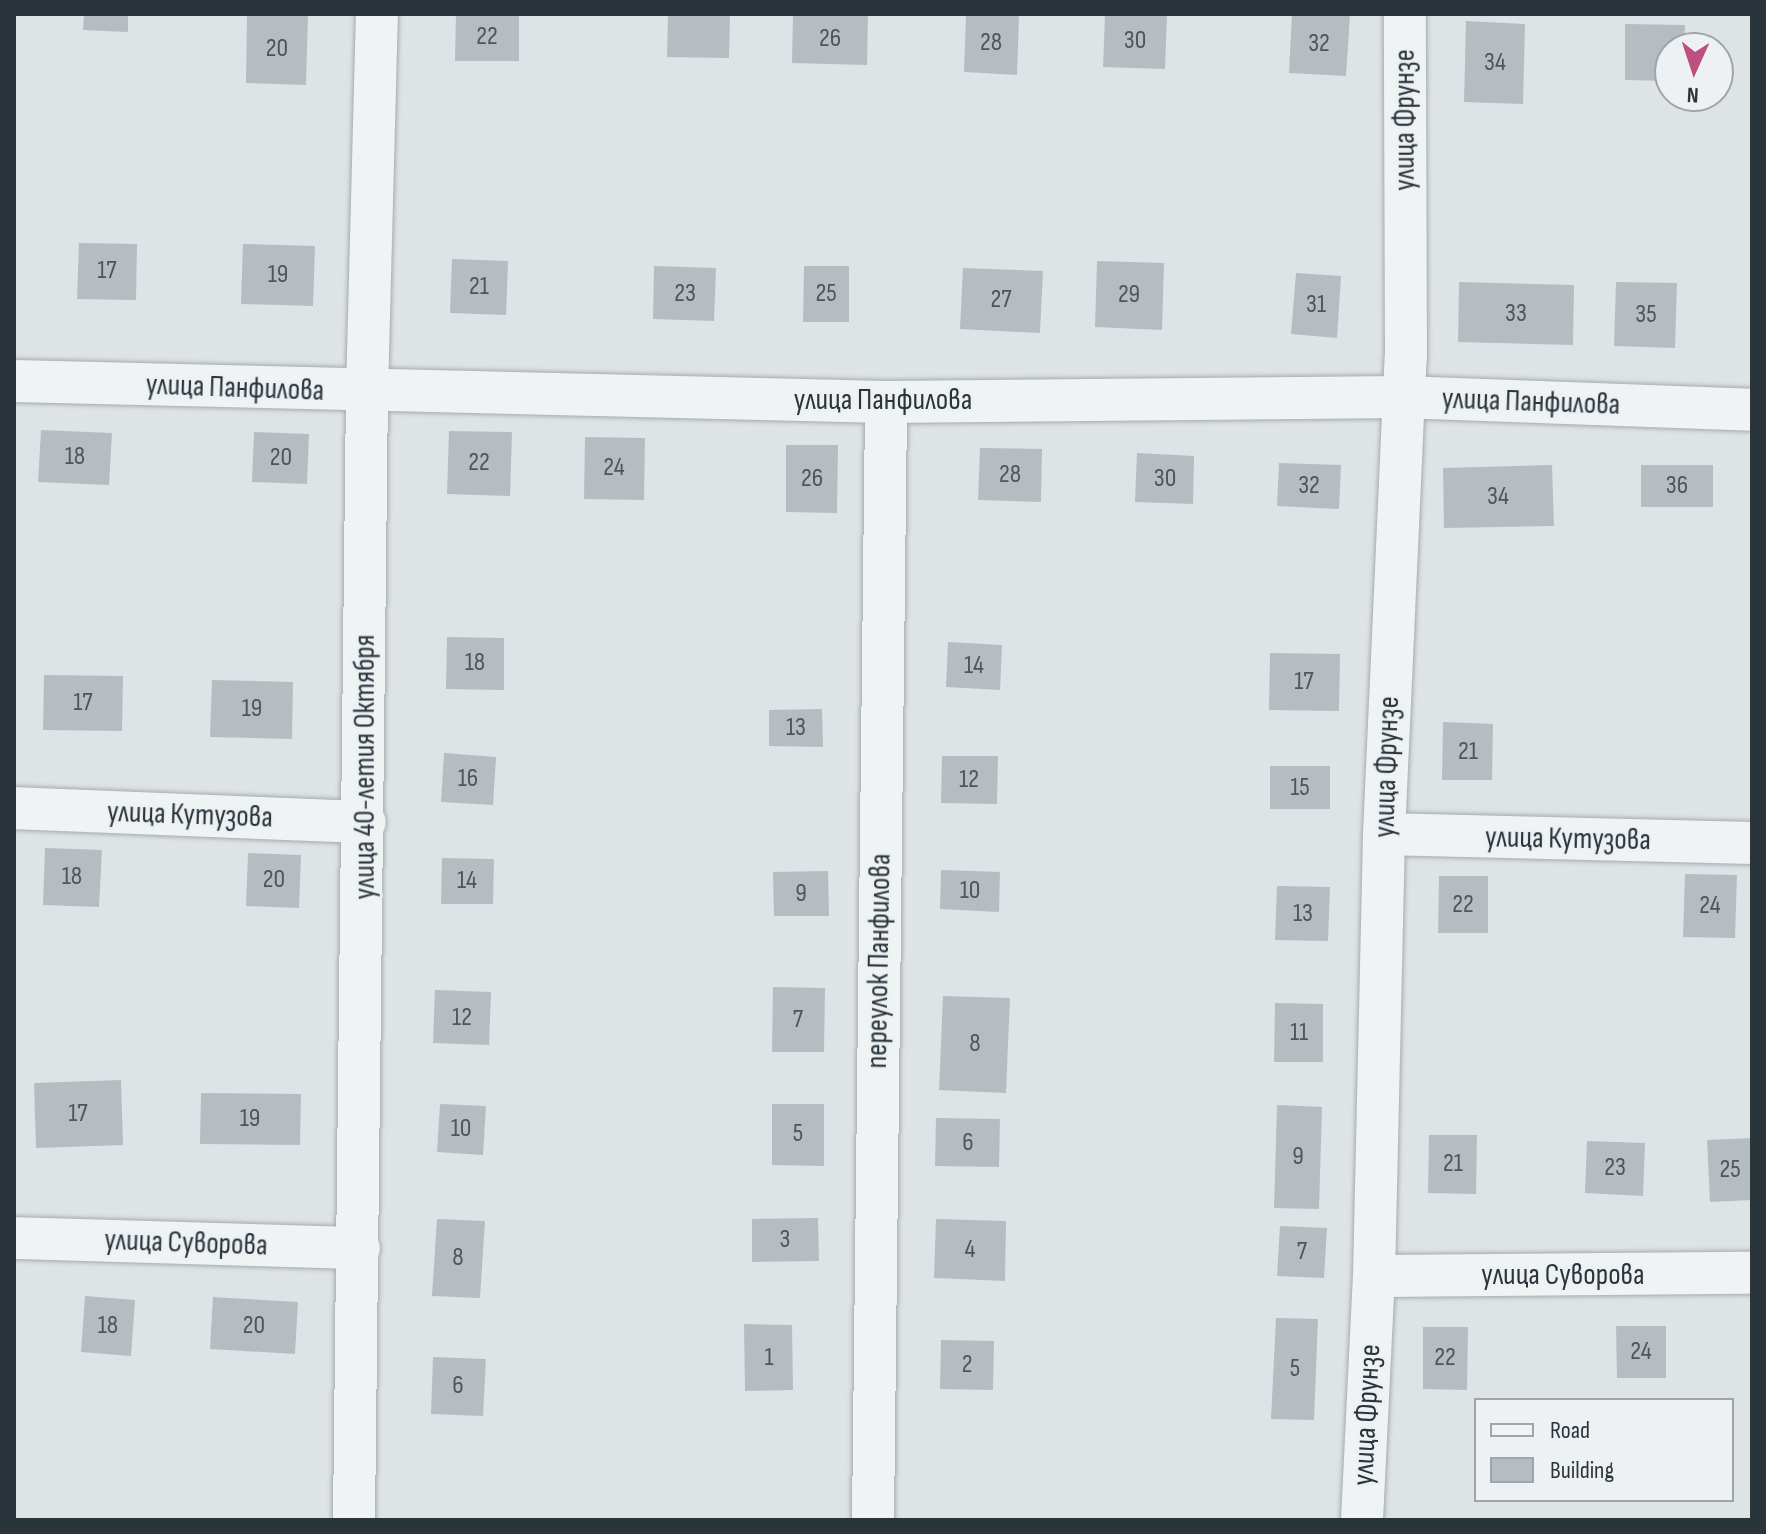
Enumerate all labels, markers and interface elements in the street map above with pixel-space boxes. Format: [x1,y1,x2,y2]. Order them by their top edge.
house number: 22 [476,21,498,53]
house number: 26 [819,23,841,55]
house number: 30 [1124,25,1146,57]
house number: 28 [980,27,1002,59]
house number: 32 [1308,28,1330,60]
north arrow [1654,32,1734,112]
house number: 20 [266,33,288,65]
house number: 34 [1484,47,1506,79]
street label: улица Фрунзе [1387,49,1423,191]
text: N [1686,81,1699,108]
house number: 17 [97,255,117,287]
house number: 19 [268,259,288,291]
house number: 21 [469,271,489,303]
house number: 23 [674,278,696,310]
house number: 25 [815,278,837,310]
house number: 29 [1118,279,1140,311]
house number: 27 [990,284,1012,316]
house number: 31 [1306,289,1326,321]
house number: 33 [1505,298,1527,330]
house number: 35 [1635,299,1657,331]
street label: улица Панфилова [145,367,325,409]
street label: улица Панфилова [1441,381,1621,423]
street label: улица Панфилова [794,382,972,418]
house number: 18 [65,441,85,473]
house number: 20 [270,442,292,474]
house number: 22 [468,447,490,479]
house number: 24 [603,452,625,484]
house number: 28 [999,459,1021,491]
house number: 26 [801,463,823,495]
house number: 30 [1154,463,1176,495]
house number: 32 [1298,470,1320,502]
house number: 36 [1666,470,1688,502]
house number: 34 [1487,481,1509,513]
street label: улица 40-летия Октября [347,634,383,900]
house number: 18 [465,647,485,679]
house number: 14 [964,650,984,682]
house number: 17 [1294,666,1314,698]
house number: 17 [73,687,93,719]
house number: 19 [242,693,262,725]
street label: улица Фрунзе [1367,696,1407,838]
house number: 13 [786,712,806,744]
house number: 21 [1458,736,1478,768]
house number: 16 [458,763,478,795]
house number: 12 [959,764,979,796]
house number: 15 [1290,772,1310,804]
street label: улица Кутузова [107,794,273,836]
street label: улица Кутузова [1485,820,1651,858]
street label: переулок Панфилова [859,853,899,1069]
house number: 18 [62,861,82,893]
house number: 20 [263,864,285,896]
house number: 14 [457,865,477,897]
house number: 10 [960,875,980,907]
house number: 9 [795,878,807,910]
house number: 22 [1452,889,1474,921]
house number: 24 [1699,890,1721,922]
house number: 13 [1293,898,1313,930]
house number: 12 [452,1002,472,1034]
house number: 7 [793,1004,803,1036]
house number: 11 [1290,1017,1308,1049]
house number: 8 [969,1028,981,1060]
house number: 17 [68,1098,88,1130]
house number: 19 [240,1103,260,1135]
house number: 10 [451,1113,471,1145]
house number: 5 [793,1118,803,1150]
house number: 6 [962,1127,974,1159]
house number: 9 [1292,1141,1304,1173]
house number: 21 [1443,1148,1463,1180]
house number: 23 [1604,1152,1626,1184]
house number: 25 [1719,1154,1741,1186]
street label: улица Суворова [104,1222,268,1264]
house number: 3 [780,1224,790,1256]
house number: 4 [965,1234,975,1266]
house number: 7 [1297,1236,1307,1268]
house number: 8 [452,1242,464,1274]
street label: улица Суворова [1481,1257,1645,1293]
house number: 18 [98,1310,118,1342]
house number: 20 [243,1310,265,1342]
house number: 24 [1630,1336,1652,1368]
house number: 1 [764,1342,774,1374]
house number: 22 [1434,1342,1456,1374]
street label: улица Фрунзе [1345,1343,1389,1487]
house number: 2 [962,1349,972,1381]
house number: 5 [1290,1353,1300,1385]
house number: 6 [452,1370,464,1402]
legend [1474,1398,1734,1502]
text: Road [1550,1416,1590,1445]
text: Building [1550,1456,1614,1485]

